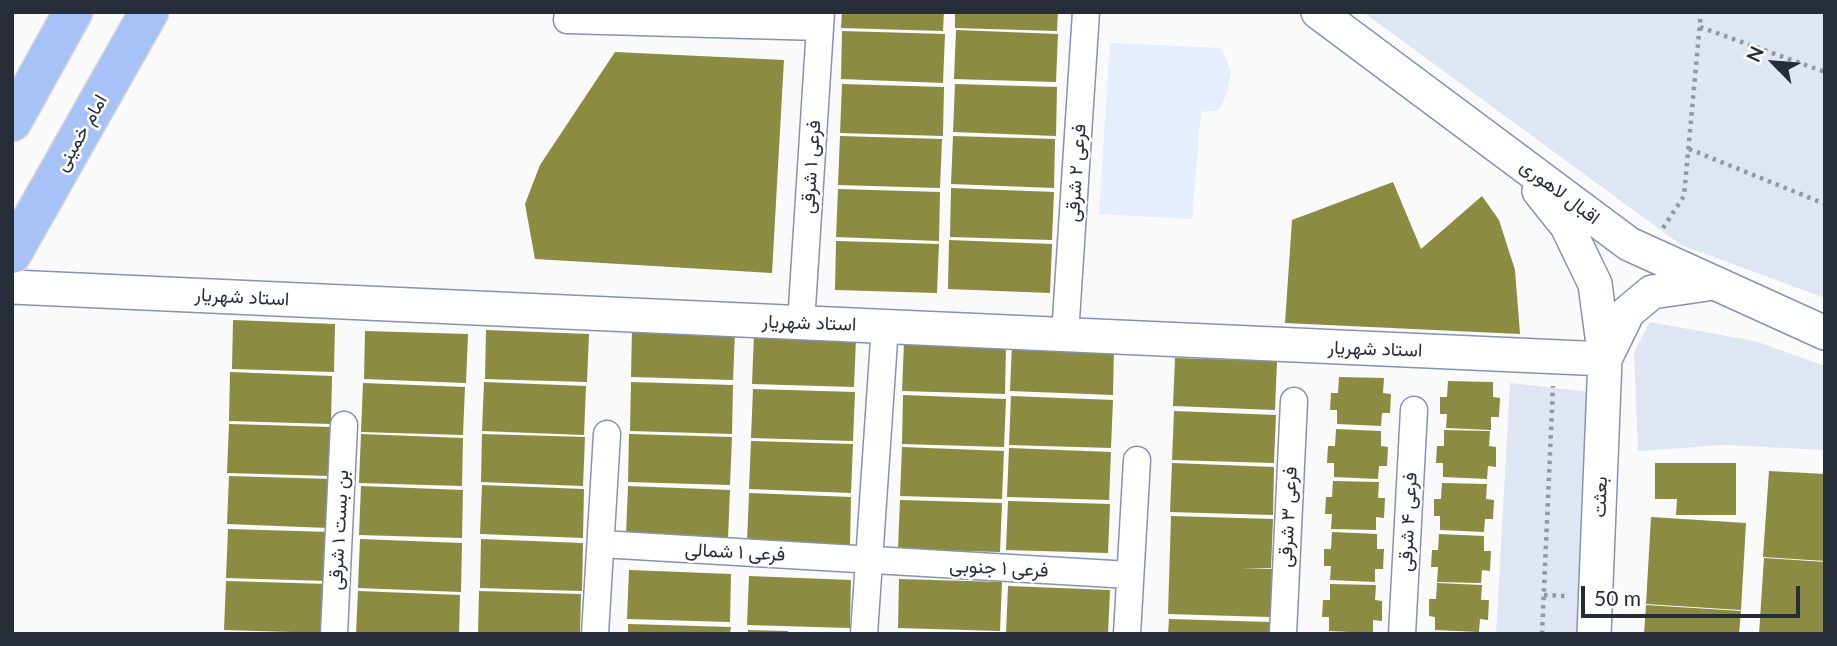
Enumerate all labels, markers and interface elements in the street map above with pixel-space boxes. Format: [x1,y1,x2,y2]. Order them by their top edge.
north arrow [1739,28,1809,98]
text: N [1741,42,1768,65]
street label: امام خمینی [50,91,112,175]
street label: فرعی ۱ شرقی [796,119,826,215]
street label: فرعی ۲ شرقی [1061,123,1091,223]
street label: اقبال لاهوری [1516,155,1604,229]
street label: استاد شهریار [194,283,290,311]
street label: استاد شهریار [761,310,857,336]
street label: استاد شهریار [1327,336,1423,362]
street label: فرعی ۳ شرقی [1274,466,1302,568]
street label: بن بست ۱ شرقی [324,469,354,591]
street label: فرعی ۴ شرقی [1394,472,1422,572]
street label: بعثت [1588,476,1612,518]
street label: فرعی ۱ شمالی [684,538,786,566]
street label: فرعی ۱ جنوبی [949,554,1049,582]
scale bar [1585,572,1804,616]
text: 50 m [1594,585,1641,610]

